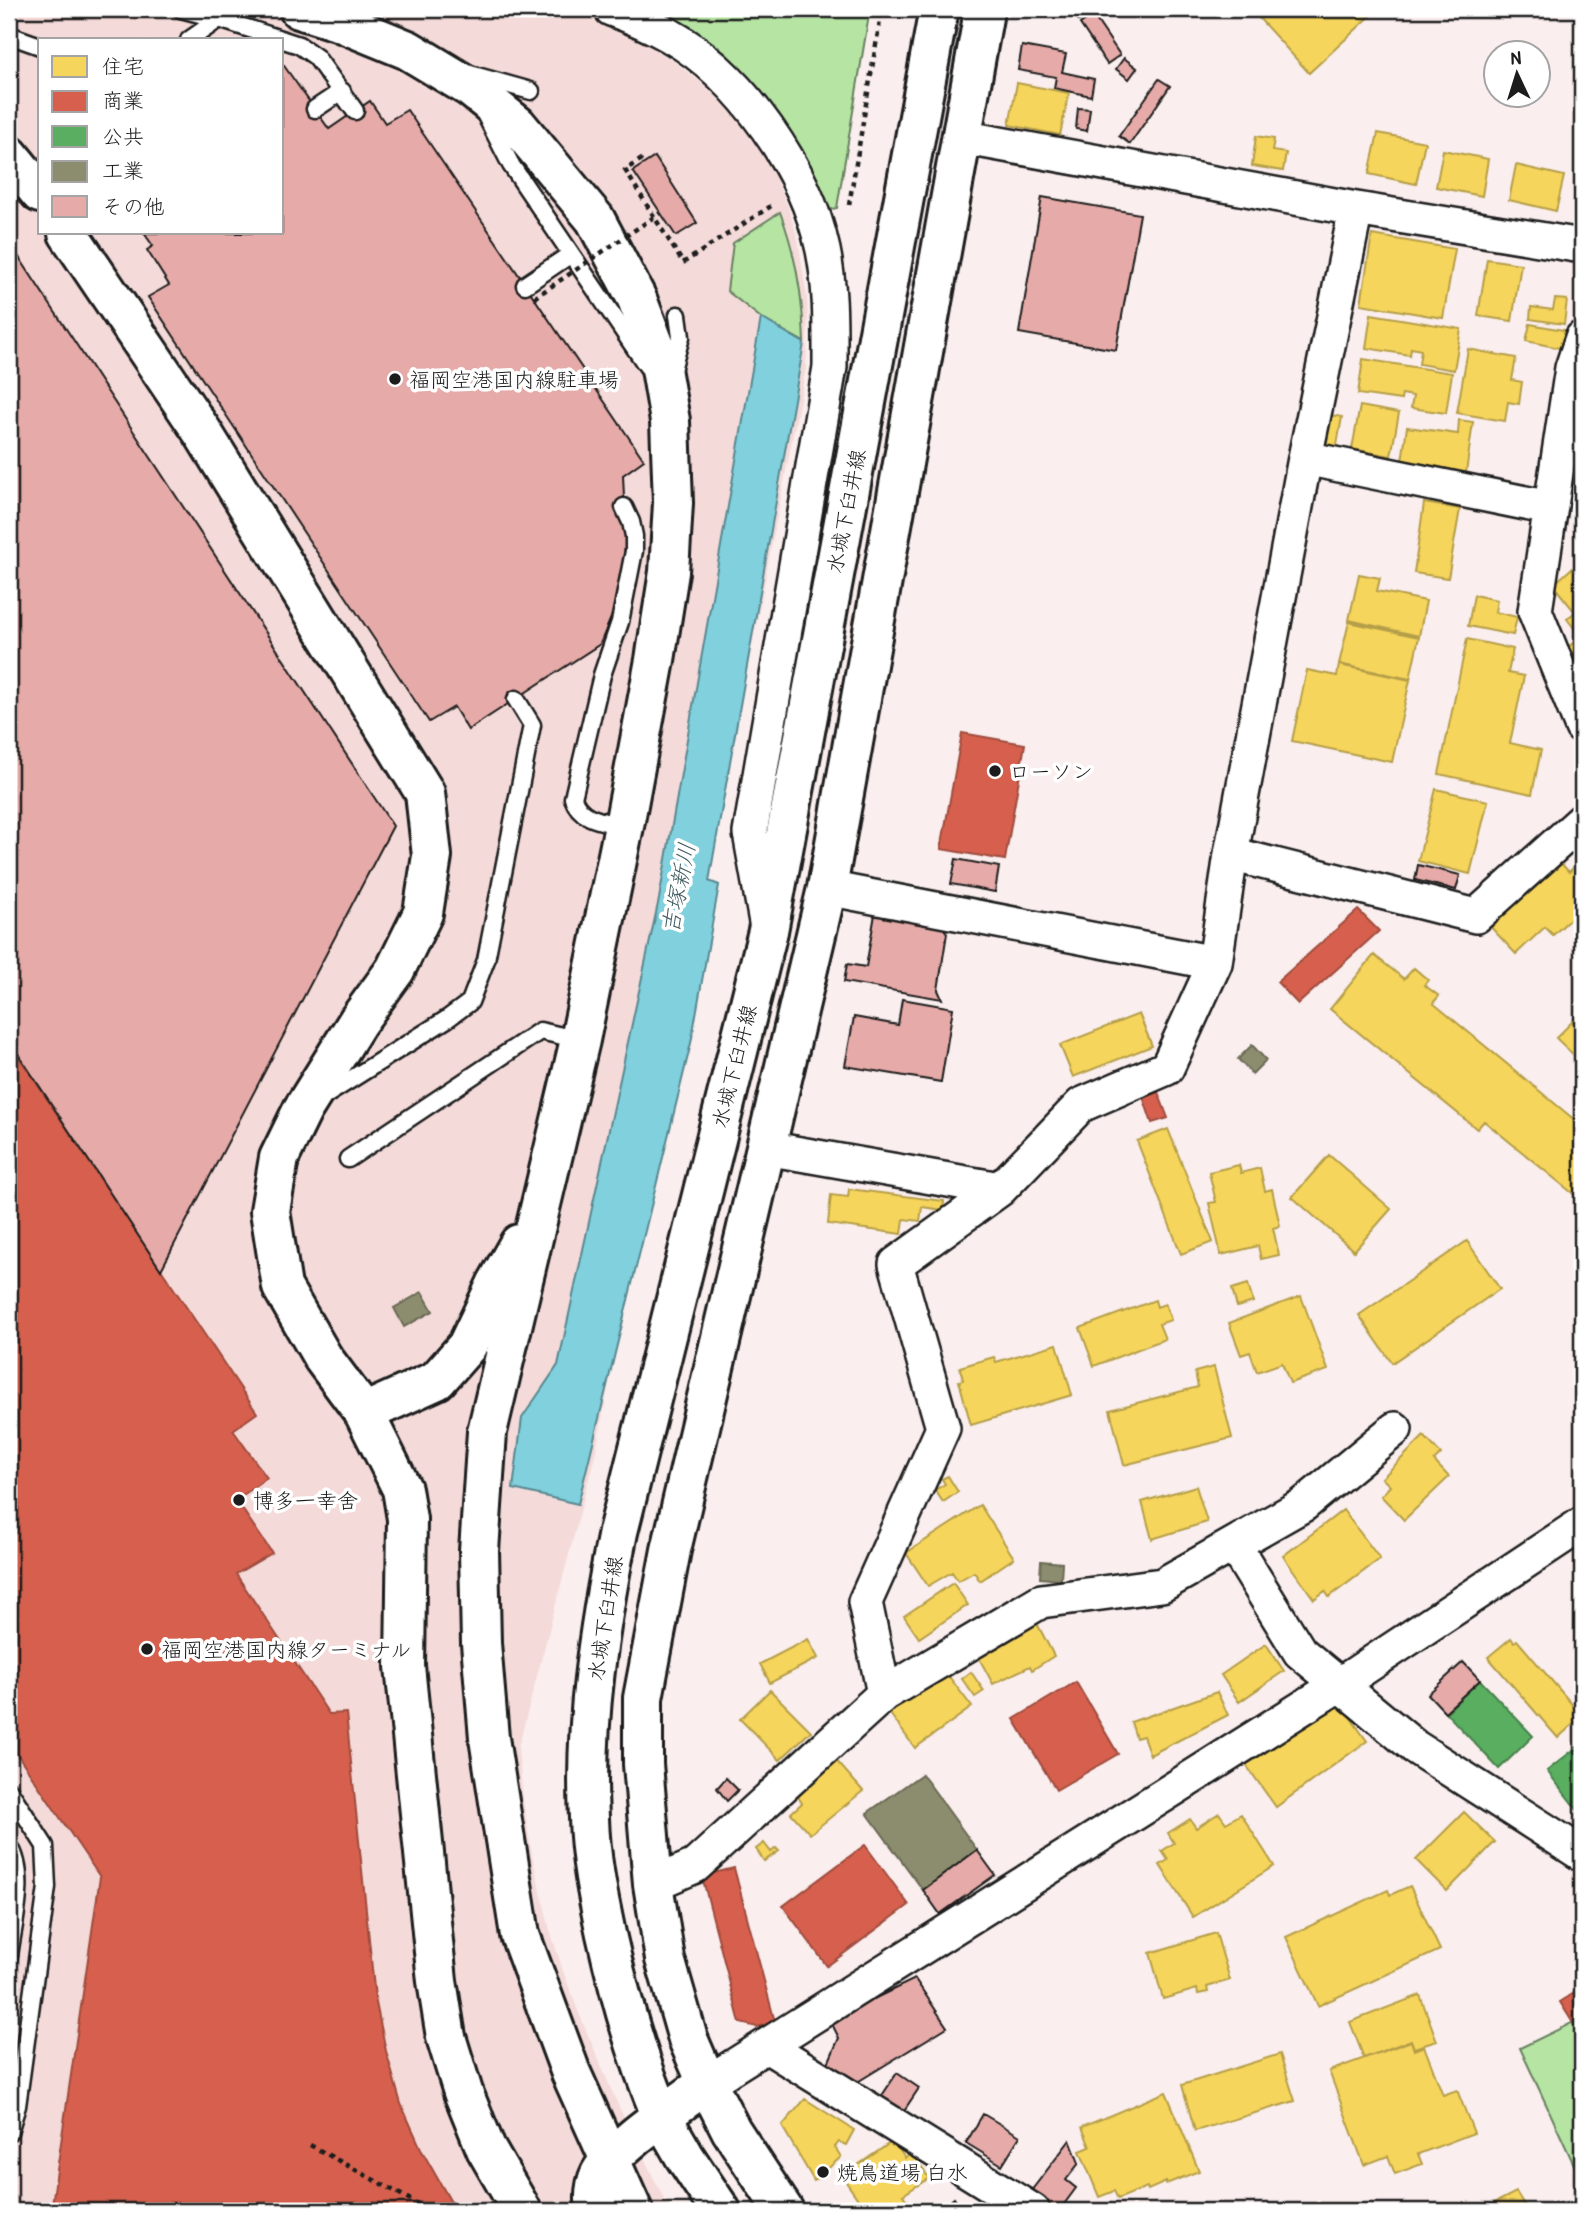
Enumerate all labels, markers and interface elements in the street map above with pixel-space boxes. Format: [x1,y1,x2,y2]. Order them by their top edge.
legend [38,38,284,234]
north arrow [1482,38,1552,108]
text: N [1510,44,1522,70]
text: 住宅 [102,52,144,81]
text: 商業 [102,86,144,115]
text: 公共 [102,122,144,151]
text: 工業 [102,156,144,185]
text: その他 [102,192,165,221]
place label: 福岡空港国内線駐車場 [409,365,619,394]
marker: 福岡空港国内線駐車場 [387,371,403,387]
street label: 水城下臼井線 [820,446,872,576]
place label: ローソン [1009,757,1093,786]
marker: ローソン [987,763,1003,779]
water label: 吉塚新川 [654,840,702,936]
street label: 水城下臼井線 [705,1001,763,1131]
place label: 博多一幸舍 [253,1486,358,1515]
marker: 博多一幸舍 [231,1492,247,1508]
street label: 水城下臼井線 [581,1554,629,1682]
place label: 福岡空港国内線ターミナル [161,1635,411,1664]
marker: 福岡空港国内線ターミナル [139,1641,155,1657]
place label: 焼鳥道場 白水 [837,2158,968,2187]
marker: 焼鳥道場 白水 [815,2164,831,2180]

